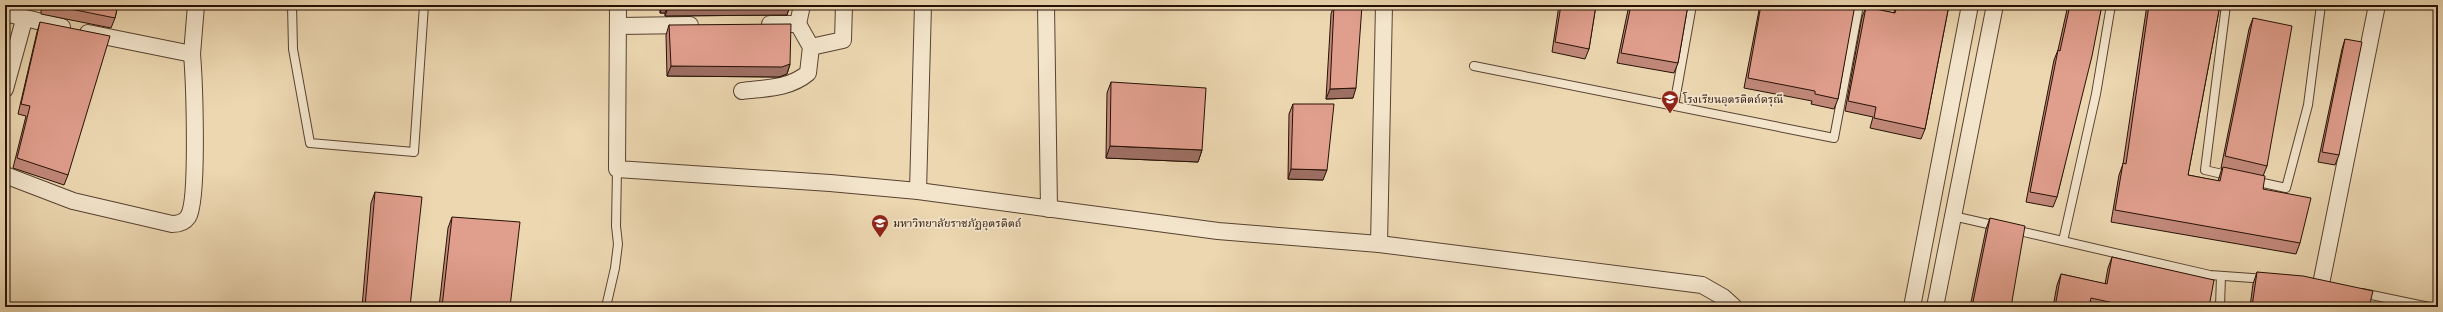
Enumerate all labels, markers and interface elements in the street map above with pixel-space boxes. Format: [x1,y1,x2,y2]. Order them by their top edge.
school or university icon: โรงเรียนอุตรดิตถ์ดรุณี [1660,89,1680,114]
place label: โรงเรียนอุตรดิตถ์ดรุณี [1682,92,1783,108]
school or university icon: มหาวิทยาลัยราชภัฏอุตรดิตถ์ [870,213,890,238]
place label: มหาวิทยาลัยราชภัฏอุตรดิตถ์ [893,217,1022,232]

